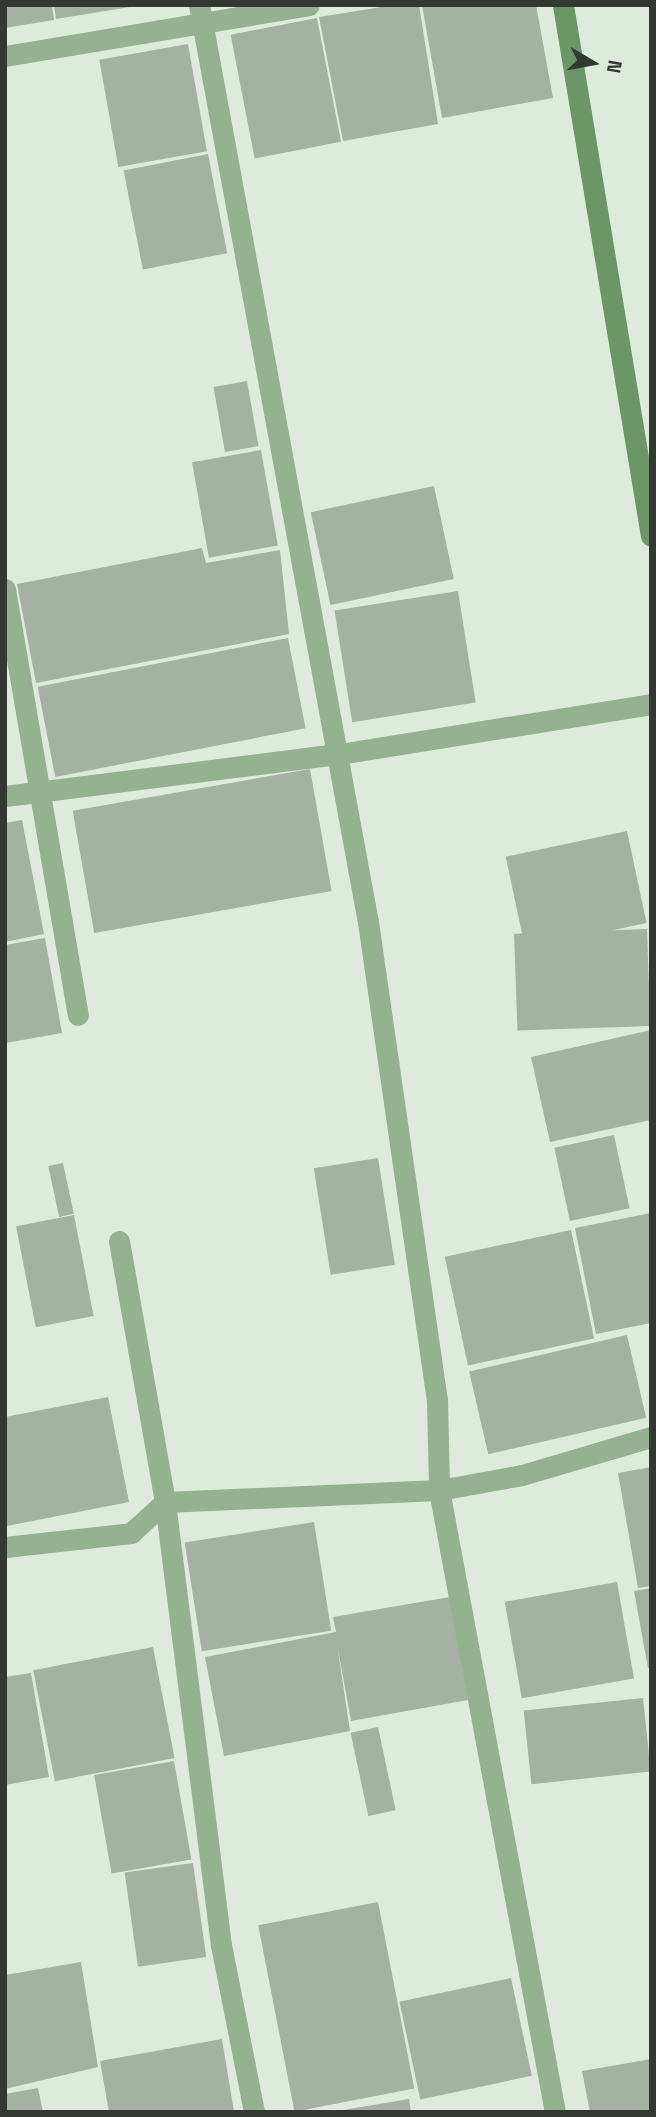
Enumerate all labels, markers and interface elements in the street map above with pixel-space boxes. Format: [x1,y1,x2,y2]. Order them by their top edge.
north arrow [558,28,628,98]
text: N [601,58,628,75]

